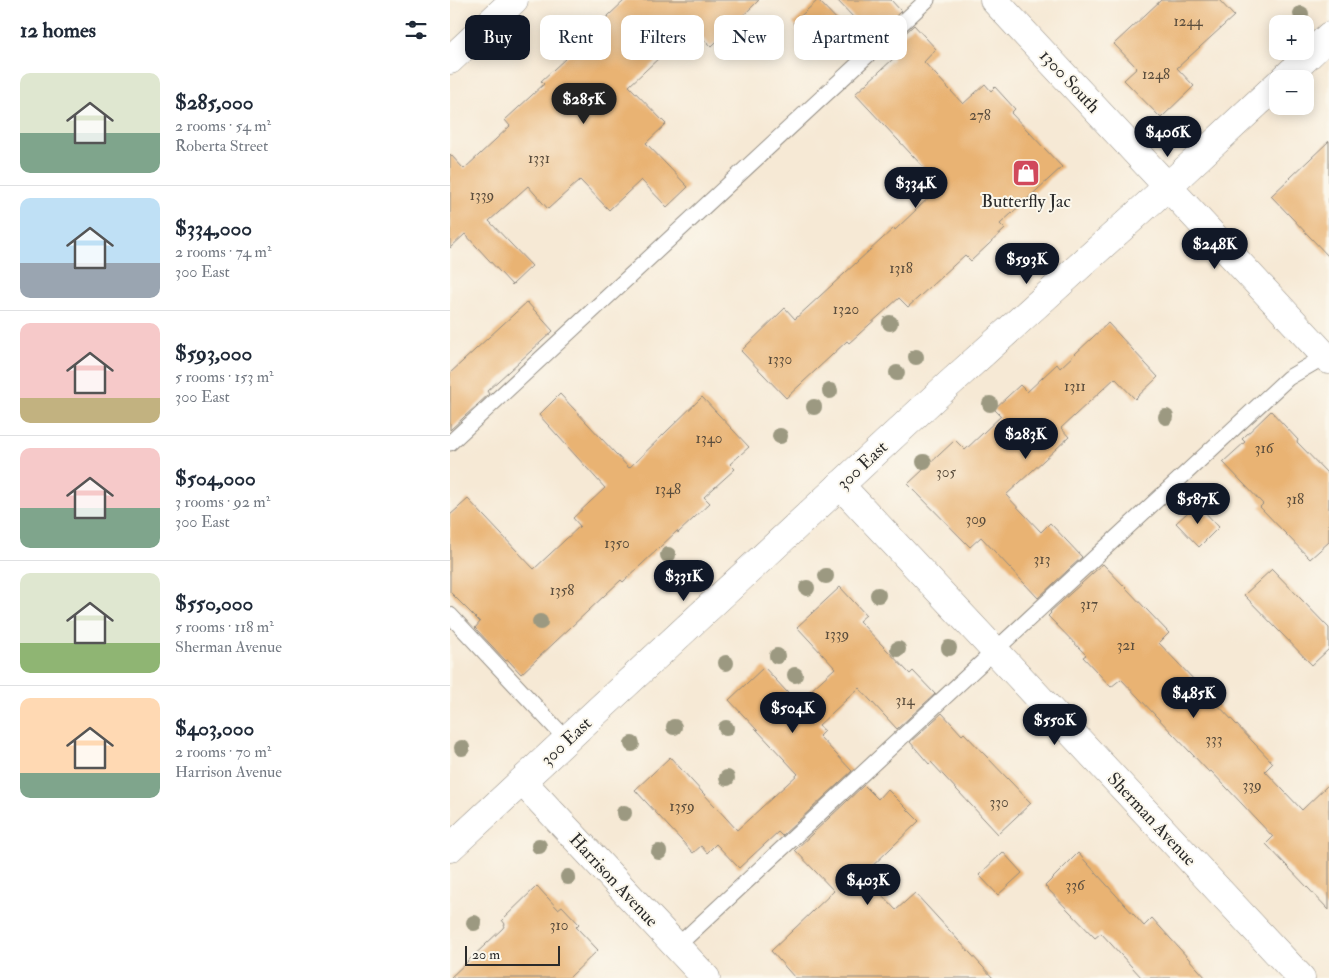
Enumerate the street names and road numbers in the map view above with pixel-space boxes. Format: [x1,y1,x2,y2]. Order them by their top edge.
street label: 1300 South [1034,45,1105,118]
street label: 300 East [832,436,893,495]
street label: 300 East [536,712,597,771]
street label: Sherman Avenue [1102,768,1201,871]
street label: Harrison Avenue [564,828,663,933]

